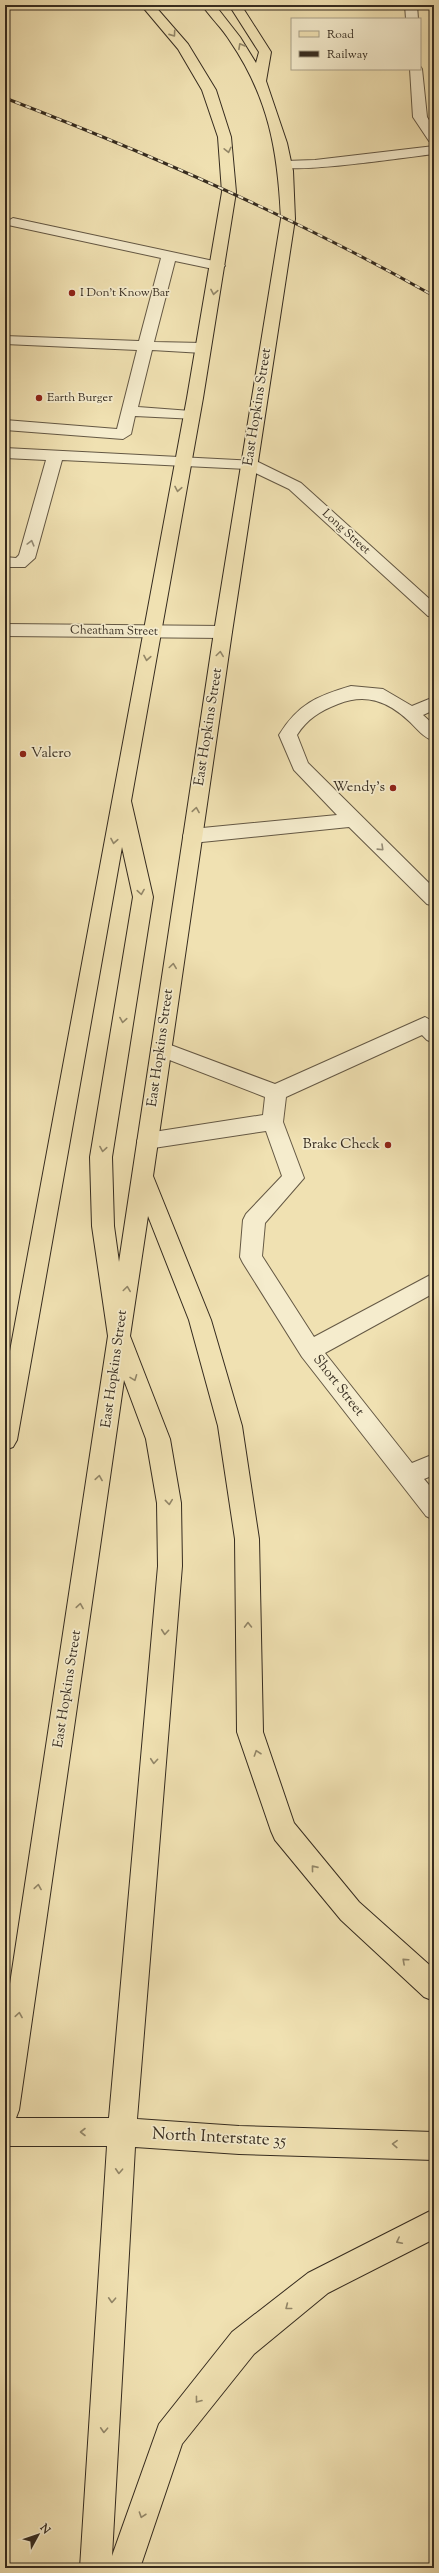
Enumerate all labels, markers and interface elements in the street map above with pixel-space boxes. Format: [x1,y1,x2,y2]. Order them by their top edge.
legend [291,18,421,70]
text: Road [327,26,354,44]
one-way arrow [168,29,175,36]
one-way arrow [238,43,246,50]
text: Railway [327,46,368,64]
one-way arrow [223,147,231,153]
place label: I Don't Know Bar [80,284,170,302]
marker: I Don't Know Bar [67,288,77,298]
one-way arrow [210,289,218,295]
street label: East Hopkins Street [239,346,277,467]
place label: Earth Burger [47,389,113,407]
marker: Earth Burger [34,393,44,403]
one-way arrow [174,485,183,492]
street label: Long Street [318,505,374,559]
one-way arrow [26,539,35,546]
street label: Cheatham Street [70,621,158,641]
one-way arrow [215,650,224,657]
one-way arrow [143,655,152,661]
street label: East Hopkins Street [190,666,228,787]
place label: Valero [31,744,71,764]
marker: Valero [18,749,28,759]
place label: Wendy's [333,778,385,798]
marker: Wendy's [388,783,398,793]
one-way arrow [192,807,200,813]
one-way arrow [110,838,118,844]
one-way arrow [376,843,384,850]
one-way arrow [136,889,145,895]
one-way arrow [168,963,177,969]
street label: East Hopkins Street [143,987,179,1108]
one-way arrow [119,1017,128,1023]
place label: Brake Check [303,1135,380,1155]
marker: Brake Check [383,1140,393,1150]
one-way arrow [99,1146,107,1152]
one-way arrow [122,1286,131,1292]
street label: East Hopkins Street [97,1308,133,1429]
street label: Short Street [308,1351,369,1421]
one-way arrow [129,1374,137,1381]
one-way arrow [94,1474,103,1481]
one-way arrow [164,1499,173,1505]
one-way arrow [75,1603,84,1609]
one-way arrow [244,1622,252,1628]
street label: East Hopkins Street [49,1628,87,1749]
one-way arrow [160,1629,169,1635]
one-way arrow [254,1750,262,1757]
one-way arrow [149,1758,158,1764]
one-way arrow [312,1866,319,1873]
one-way arrow [33,1884,42,1890]
one-way arrow [402,1958,410,1966]
one-way arrow [14,2012,23,2019]
street label: North Interstate 35 [151,2123,287,2154]
one-way arrow [80,2128,86,2136]
one-way arrow [392,2140,398,2149]
one-way arrow [115,2168,124,2174]
one-way arrow [396,2236,404,2244]
one-way arrow [108,2297,116,2303]
one-way arrow [286,2302,293,2309]
one-way arrow [196,2395,203,2402]
one-way arrow [100,2427,109,2433]
one-way arrow [139,2512,147,2519]
north arrow [18,2515,58,2555]
text: N [35,2520,54,2538]

